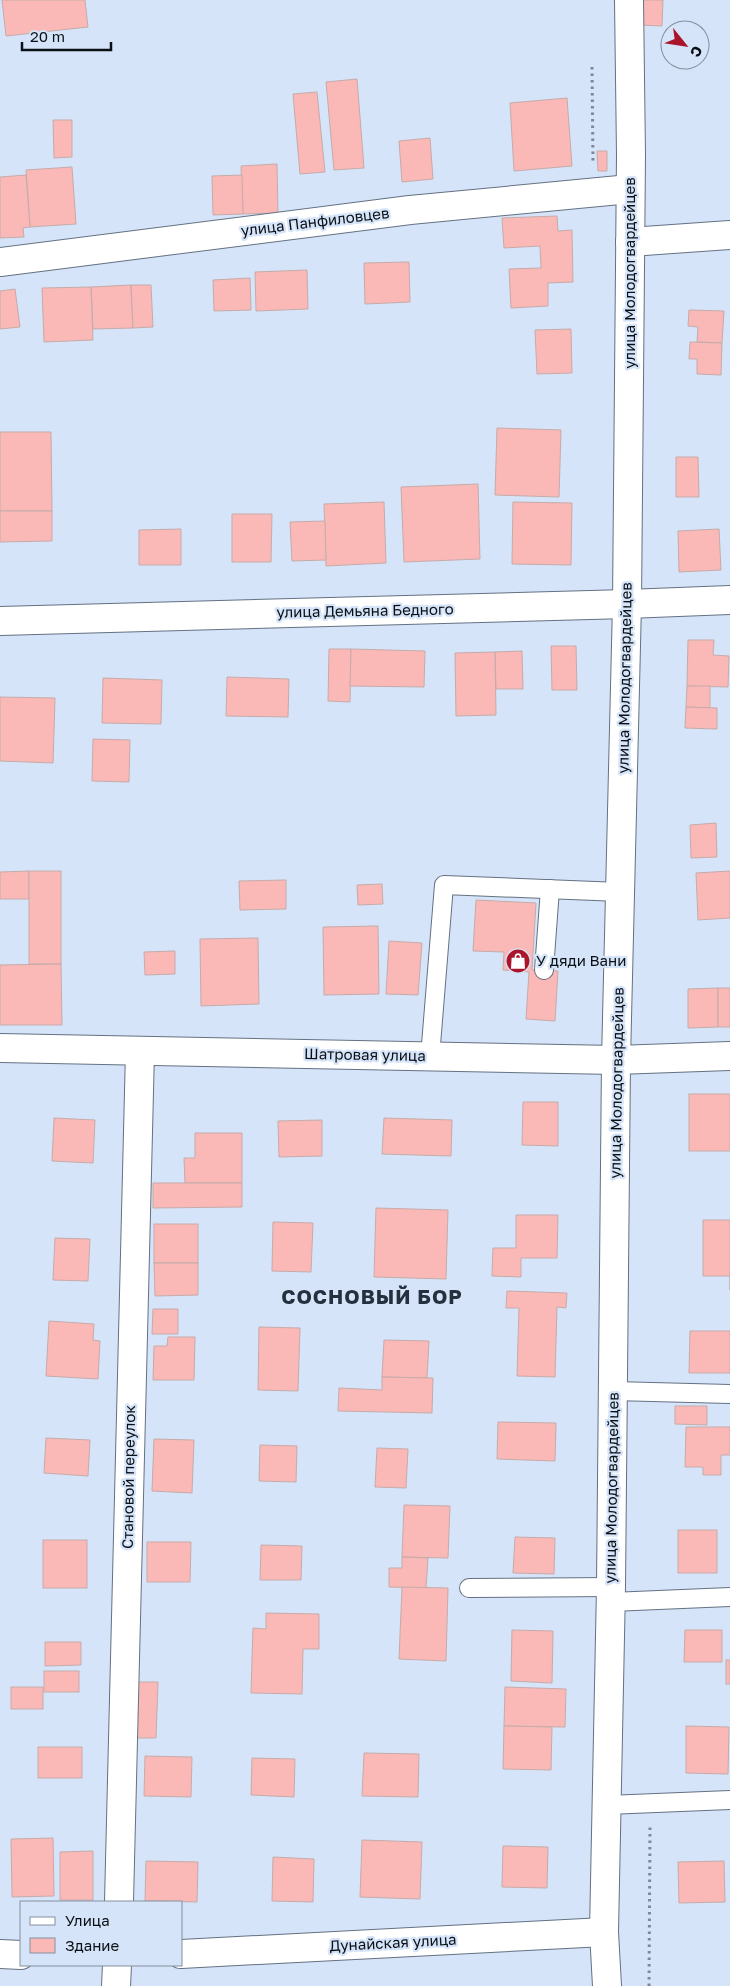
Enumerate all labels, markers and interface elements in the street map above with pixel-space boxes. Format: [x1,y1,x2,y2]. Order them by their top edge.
scale bar [22,20,111,52]
north arrow [660,20,710,70]
text: 20 m [30,27,65,45]
text: С [687,43,707,60]
street label: улица Молодогвардейцев [620,177,638,369]
street label: улица Панфиловцев [240,203,390,239]
street label: улица Молодогвардейцев [613,582,635,774]
street label: улица Демьяна Бедного [276,599,454,621]
shop icon: У дяди Вани [505,948,531,974]
place label: У дяди Вани [536,951,626,969]
street label: улица Молодогвардейцев [605,987,627,1179]
street label: Шатровая улица [304,1044,426,1064]
district label: СОСНОВЫЙ БОР [281,1284,463,1308]
street label: улица Молодогвардейцев [600,1392,622,1584]
street label: Становой переулок [118,1404,138,1549]
legend [20,1901,182,1966]
text: Улица [65,1911,110,1929]
street label: Дунайская улица [329,1930,457,1954]
text: Здание [65,1936,119,1954]

